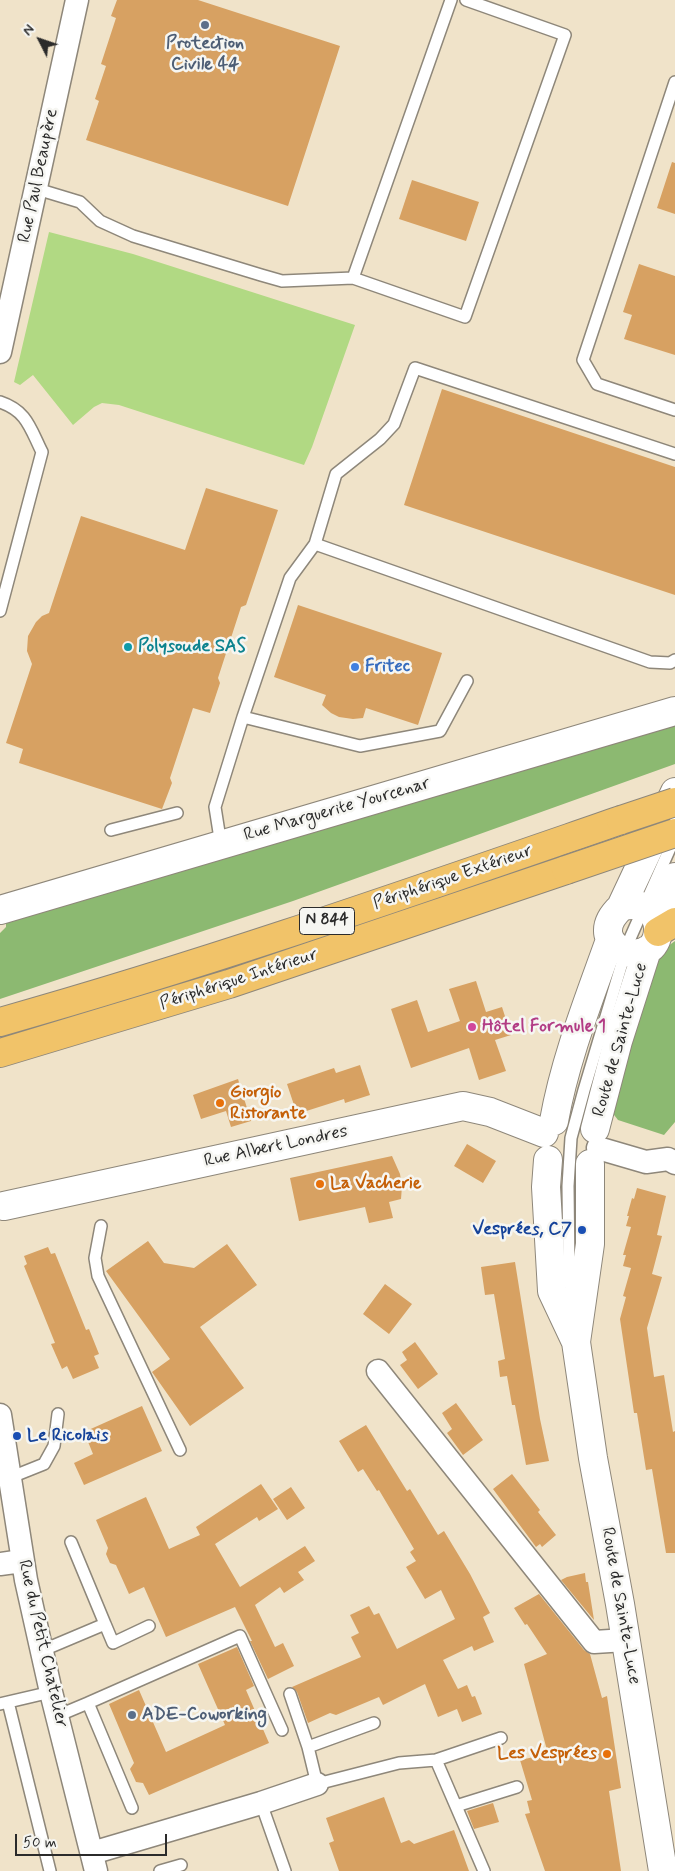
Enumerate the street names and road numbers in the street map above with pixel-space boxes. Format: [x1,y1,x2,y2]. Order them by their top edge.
street label: Rue Paul Beaupère [14,107,64,245]
street label: Rue Marguerite Yourcenar [242,773,432,847]
street label: Périphérique Extérieur [371,841,535,915]
road number: N 844 [300,908,354,934]
street label: Périphérique Intérieur [157,944,321,1016]
street label: Route de Sainte-Luce [589,961,653,1119]
street label: Rue Albert Londres [202,1121,350,1173]
street label: Route de Sainte-Luce [596,1526,644,1686]
street label: Rue du Petit Chatelier [12,1558,72,1730]

